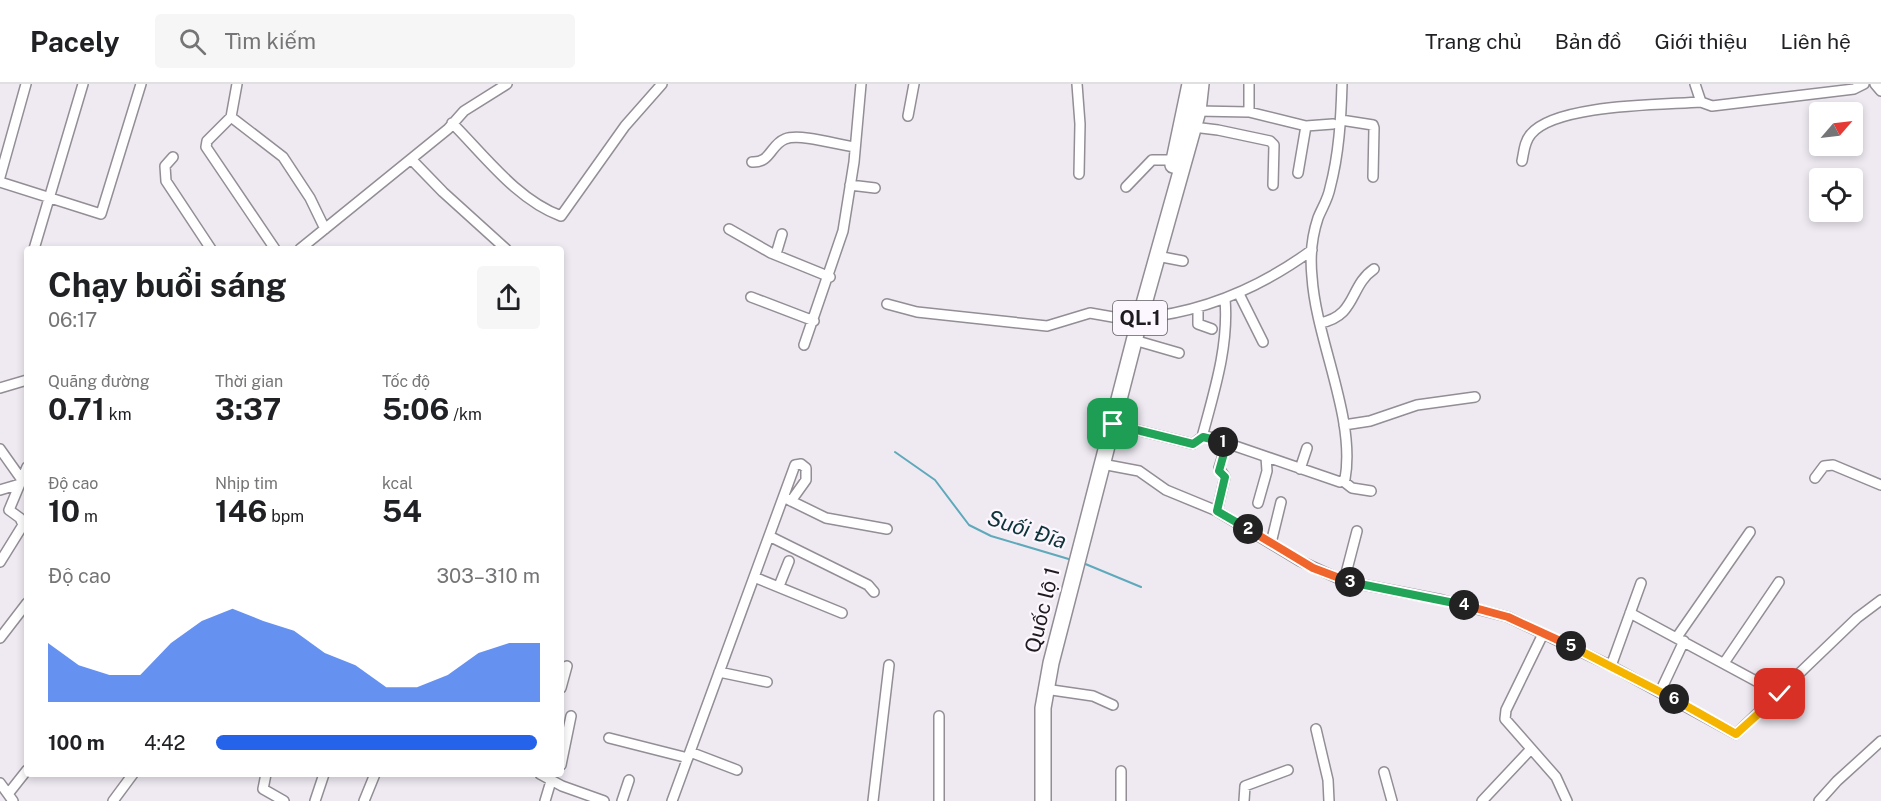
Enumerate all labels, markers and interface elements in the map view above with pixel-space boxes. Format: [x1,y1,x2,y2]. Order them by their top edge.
search box [155,14,575,68]
text: Pacely [30,25,119,58]
icon: search [176,25,209,58]
text: Tìm kiếm [224,28,316,54]
text: Trang chủ [1425,29,1522,54]
text: Bản đồ [1555,29,1622,54]
text: Giới thiệu [1655,29,1748,54]
text: Liên hệ [1781,29,1851,54]
north arrow [1809,102,1863,156]
map controls [1809,102,1863,222]
button: locate [1809,168,1863,222]
text: Chạy buổi sáng [48,266,286,304]
button: share [477,266,540,329]
road number: QL.1 [1113,301,1167,335]
text: 06:17 [48,308,97,332]
text: Quãng đường [48,372,150,391]
text: Thời gian [215,372,283,391]
text: Tốc độ [382,372,430,391]
text: 0.71 [48,391,105,427]
text: 3:37 [215,391,281,427]
text: 5:06 [382,391,449,427]
pin [1087,398,1138,449]
text: km [105,405,132,424]
text: /km [449,405,482,424]
icon: arrive [1096,407,1129,440]
pin: 1 [1208,427,1238,457]
text: 1 [1220,432,1226,451]
text: Độ cao [48,474,98,493]
text: Nhịp tim [215,474,278,493]
text: kcal [382,474,413,493]
text: 10 [48,493,80,529]
text: 146 [215,493,267,529]
text: 54 [382,493,422,529]
water label: Suối Đĩa [984,504,1070,554]
text: m [80,507,98,526]
text: bpm [267,507,304,526]
pin: 2 [1233,514,1263,544]
text: 2 [1243,519,1253,538]
text: Độ cao [48,564,111,588]
text: 303–310 m [437,564,540,588]
street label: Quốc lộ 1 [1019,565,1065,655]
pin: 3 [1335,567,1365,597]
text: 3 [1345,572,1355,591]
pin: 4 [1449,590,1479,620]
text: 4 [1459,595,1469,614]
pin: 5 [1556,631,1586,661]
text: 5 [1566,636,1576,655]
pin [1754,668,1805,719]
icon: check [1763,677,1796,710]
pin: 6 [1659,684,1689,714]
text: 6 [1669,689,1679,708]
text: 100 m [48,731,105,755]
text: 4:42 [144,731,185,755]

